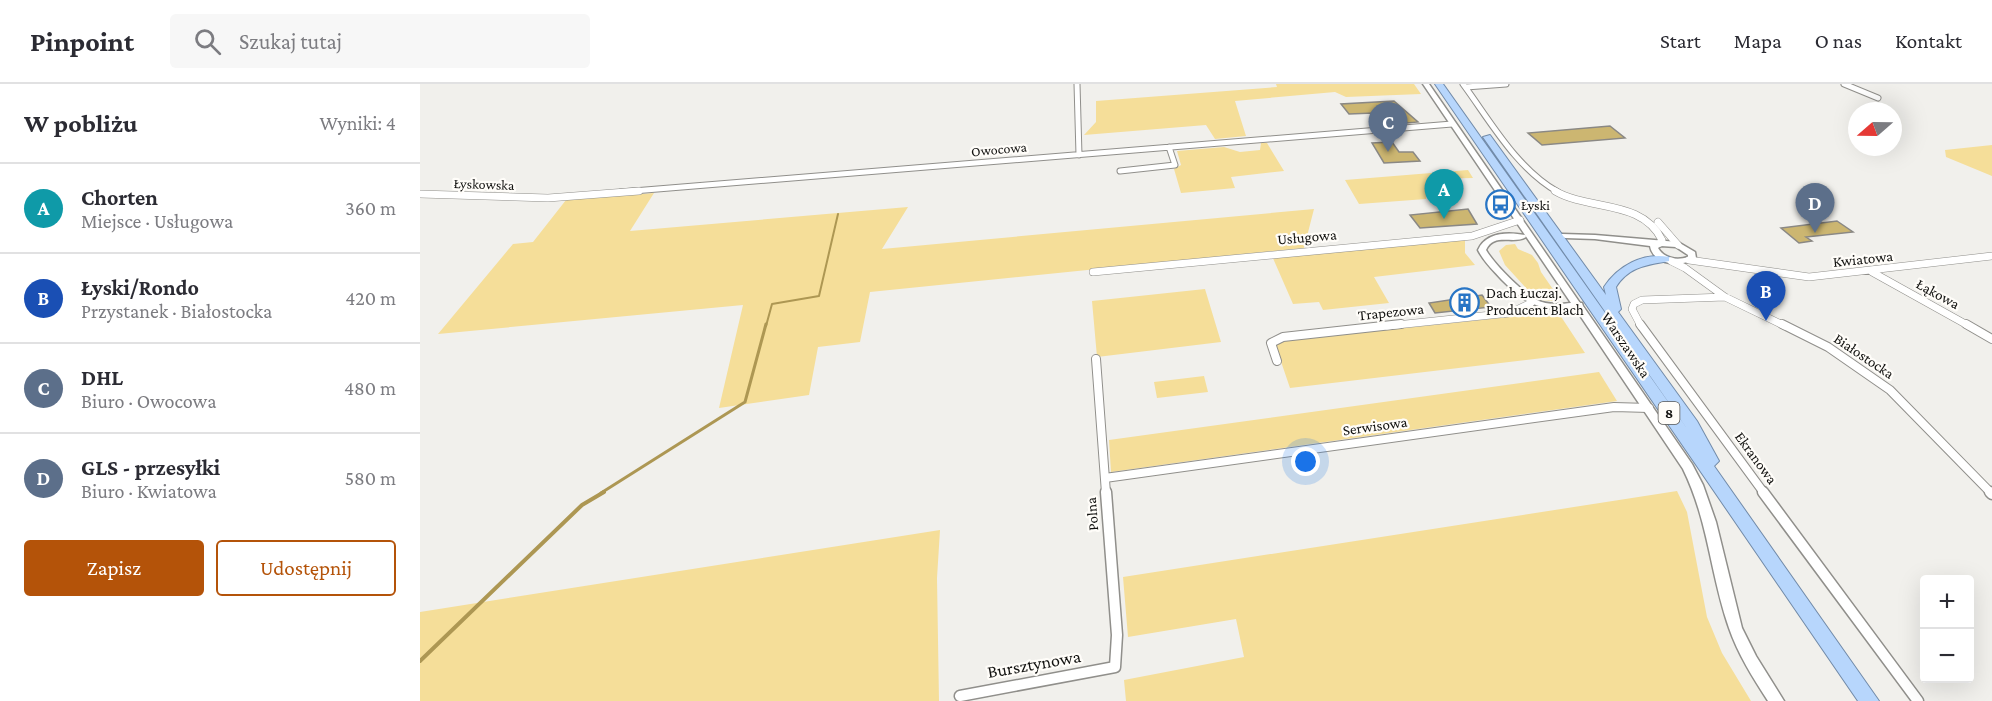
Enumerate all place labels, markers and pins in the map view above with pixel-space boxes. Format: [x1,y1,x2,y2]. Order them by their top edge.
pin: C [1368,103,1408,152]
pin: A [1424,170,1464,219]
pin: D [1796,184,1834,233]
bus stop icon: Łyski [1484,189,1516,221]
place label: Łyski [1521,197,1550,213]
pin: B [1746,272,1786,321]
place label: Dach Łuczaj. Producent Blach [1486,285,1584,318]
building icon: Dach Łuczaj. Producent Blach [1449,286,1481,318]

